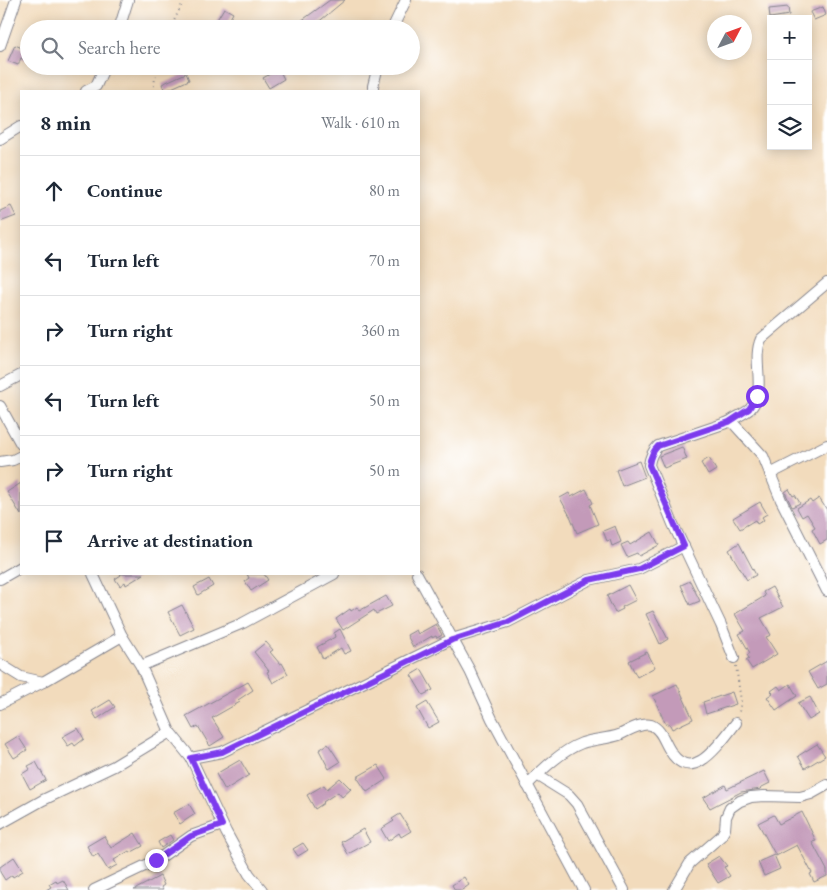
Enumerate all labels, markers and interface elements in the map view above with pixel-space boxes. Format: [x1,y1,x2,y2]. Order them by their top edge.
north arrow [707,15,752,60]
map controls [767,15,812,150]
button: + [767,15,812,60]
search box [20,20,420,75]
icon: search [38,34,66,62]
text: Search here [78,35,160,60]
button: − [767,60,812,105]
button: layers [767,105,812,150]
text: 8 min [40,109,91,136]
text: Walk · 610 m [321,112,400,133]
icon: ahead [40,177,68,205]
text: Continue [87,178,162,203]
text: 80 m [369,180,400,201]
icon: left [40,247,68,275]
text: Turn left [87,248,159,273]
text: 70 m [369,250,400,271]
icon: right [40,317,68,345]
text: Turn right [87,318,173,343]
text: 360 m [361,320,400,341]
route start [746,385,769,408]
icon: left [40,387,68,415]
text: Turn left [87,388,159,413]
text: 50 m [369,390,400,411]
icon: right [40,457,68,485]
text: Turn right [87,458,173,483]
text: 50 m [369,460,400,481]
icon: arrive [40,527,68,555]
text: Arrive at destination [87,528,253,553]
route end [145,849,168,872]

